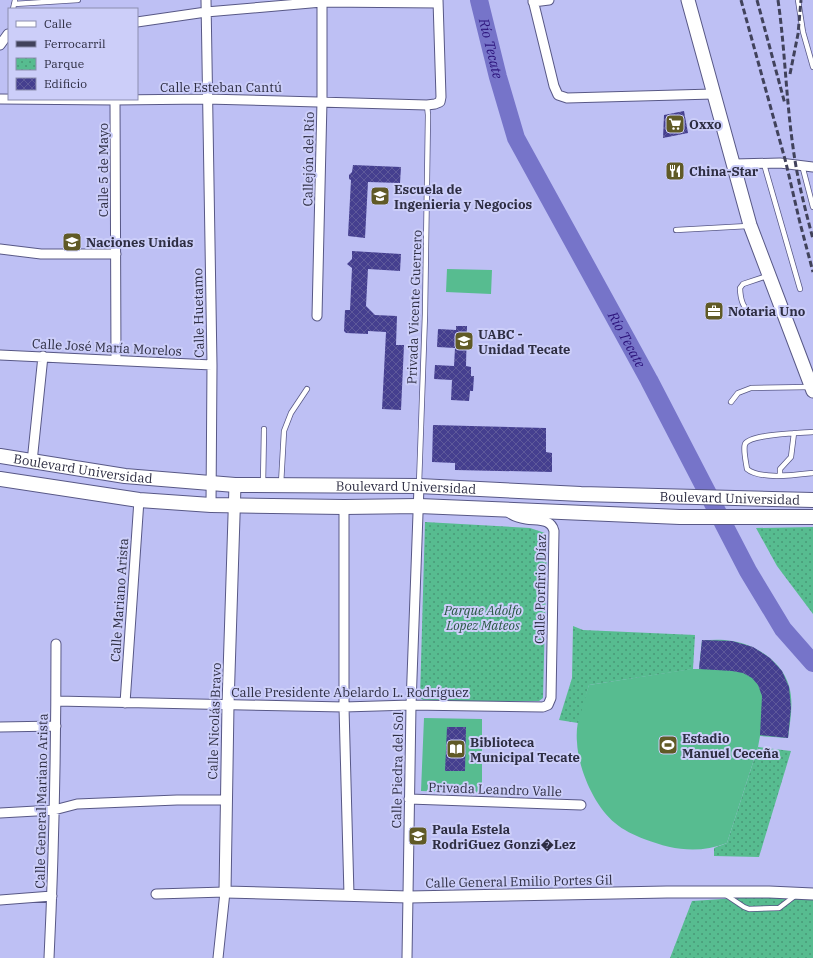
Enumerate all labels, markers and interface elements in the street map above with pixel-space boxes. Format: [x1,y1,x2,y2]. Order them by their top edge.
legend [8,8,138,100]
water label: Río Tecate [475,15,507,81]
text: Calle [44,16,72,31]
text: Ferrocarril [44,36,106,51]
text: Parque [44,56,84,71]
text: Edificio [44,76,87,91]
street label: Calle Esteban Cantú [160,79,282,96]
street label: Callejón del Río [299,112,318,207]
supermarket icon: Oxxo [664,113,686,135]
place label: Oxxo [689,116,722,133]
street label: Calle 5 de Mayo [95,123,112,217]
restaurant icon: China-Star [664,160,686,182]
place label: China-Star [689,163,759,180]
place label: Escuela de Ingenieria y Negocios [394,181,533,213]
school or university icon: Escuela de Ingenieria y Negocios [369,185,391,207]
street label: Privada Vicente Guerrero [403,229,426,385]
school or university icon: Naciones Unidas [61,231,83,253]
place label: Naciones Unidas [86,234,194,251]
street label: Calle Huetamo [189,268,208,358]
office icon: Notaria Uno [703,300,725,322]
place label: Notaria Uno [728,303,806,320]
water label: Río Tecate [604,307,650,372]
place label: UABC - Unidad Tecate [478,326,570,358]
school or university icon: UABC - Unidad Tecate [453,330,475,352]
street label: Calle José María Morelos [32,335,182,360]
street label: Boulevard Universidad [12,450,153,487]
street label: Boulevard Universidad [336,478,477,498]
street label: Boulevard Universidad [659,488,800,509]
street label: Calle Porfirio Díaz [531,534,550,644]
street label: Calle Mariano Arista [107,538,132,662]
park label: Parque Adolfo Lopez Mateos [443,602,522,634]
street label: Calle Nicolás Bravo [204,662,225,780]
street label: Calle Presidente Abelardo L. Rodríguez [231,684,469,701]
street label: Calle Piedra del Sol [388,711,407,829]
street label: Calle General Mariano Arista [31,713,52,889]
place label: Estadio Manuel Ceceña [682,730,779,762]
place label: Biblioteca Municipal Tecate [470,734,580,766]
sports icon: Estadio Manuel Ceceña [657,734,679,756]
library icon: Biblioteca Municipal Tecate [445,738,467,760]
street label: Privada Leandro Valle [428,779,562,800]
place label: Paula Estela RodriGuez Gonzi�Lez [432,821,576,853]
school or university icon: Paula Estela RodriGuez Gonzi�Lez [407,825,429,847]
street label: Calle General Emilio Portes Gil [425,871,613,892]

